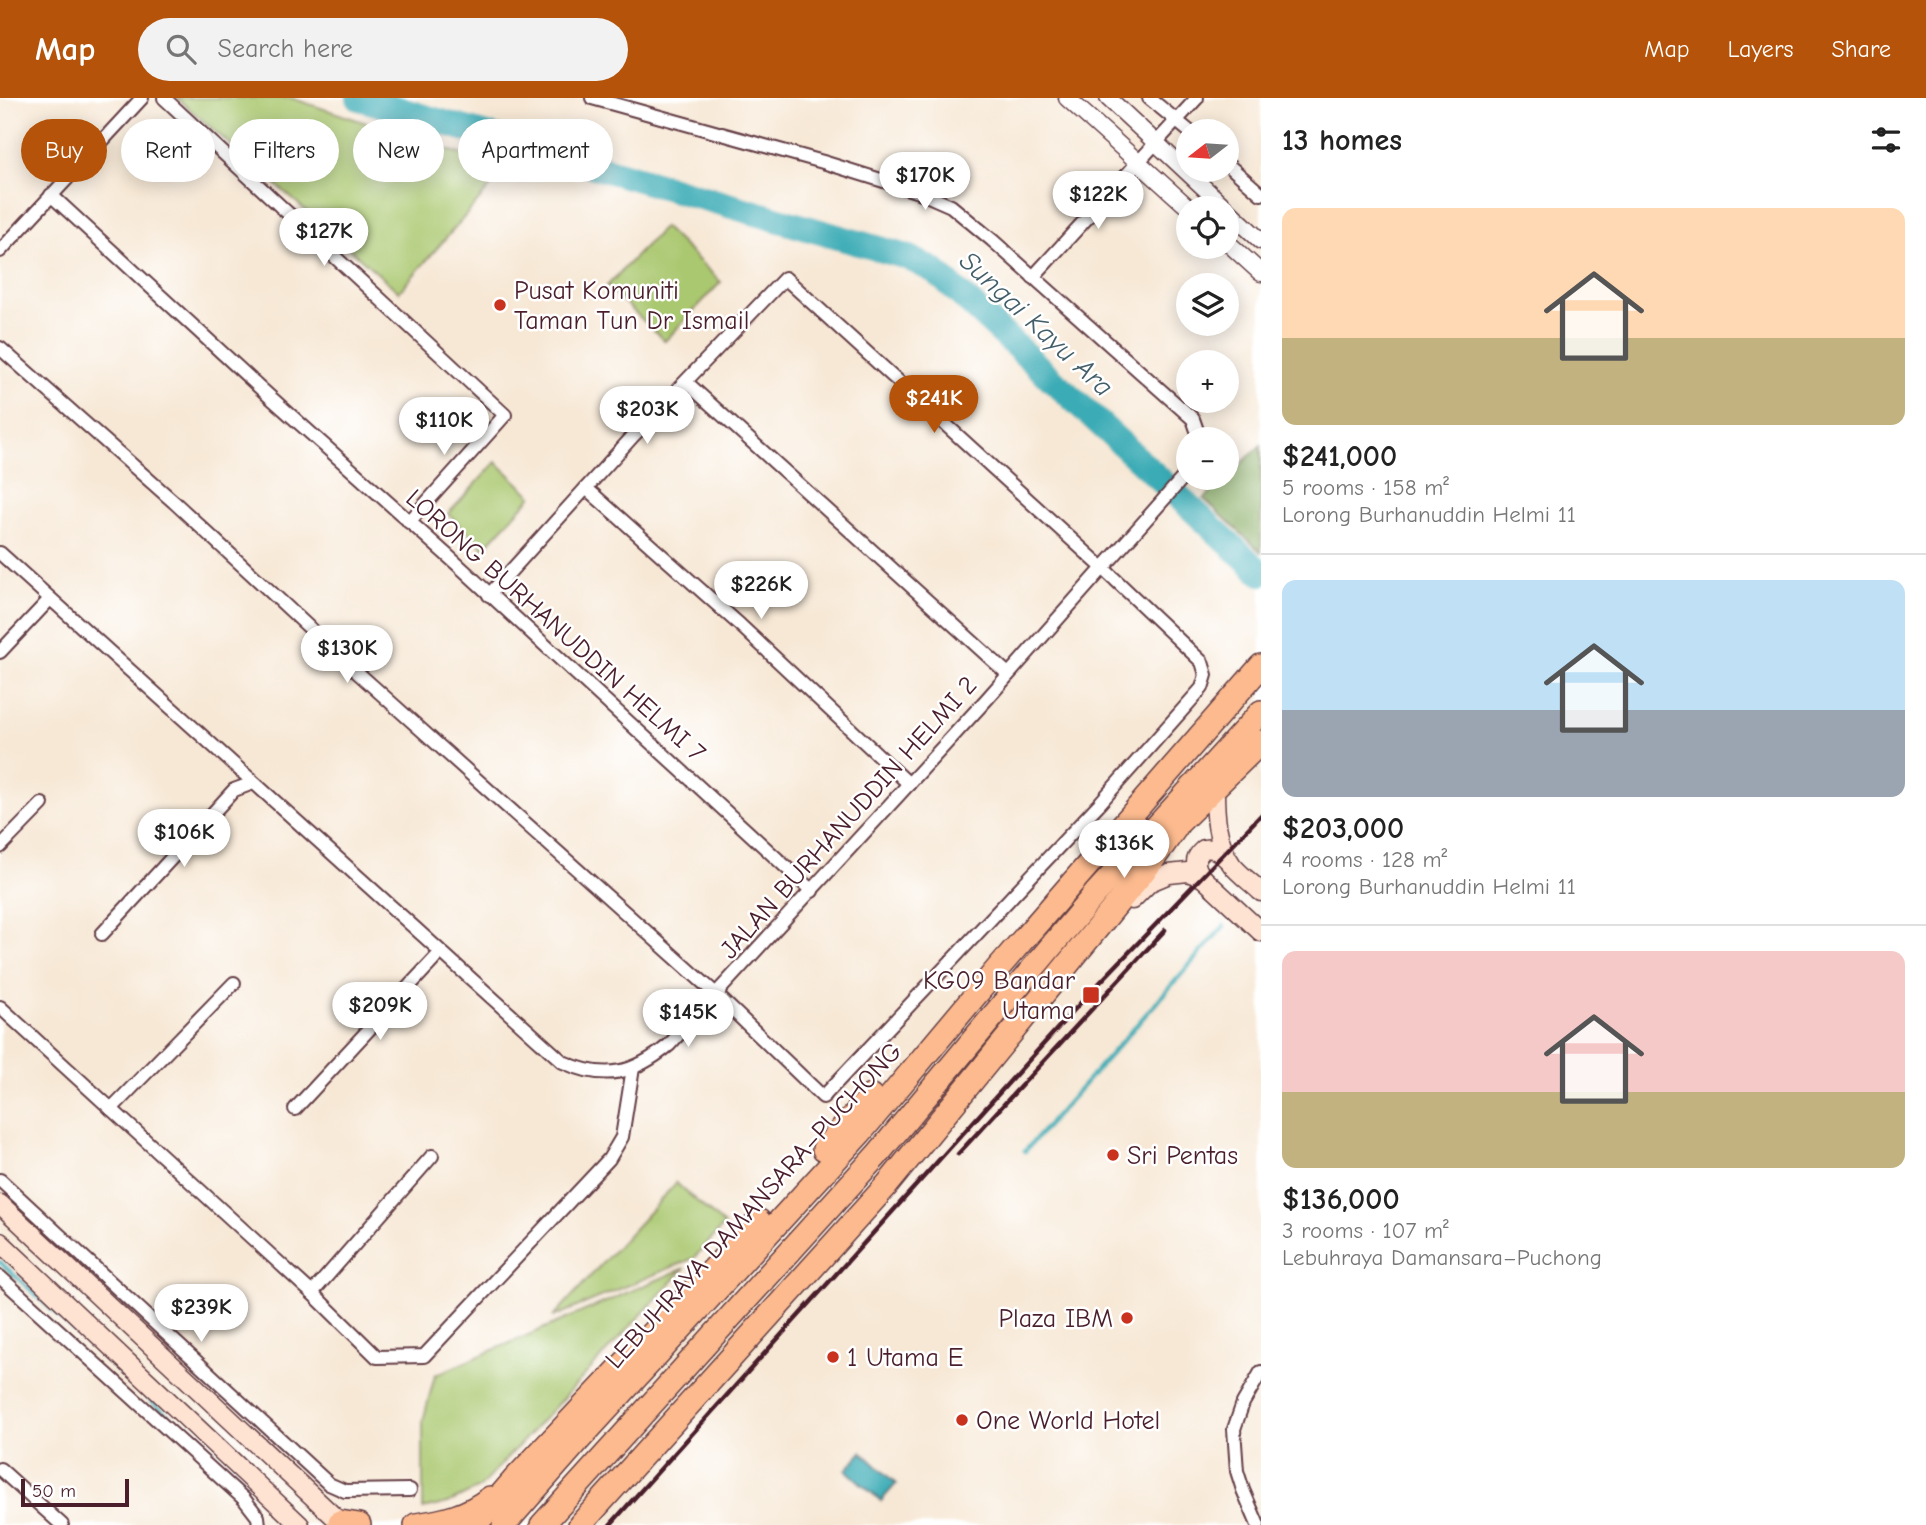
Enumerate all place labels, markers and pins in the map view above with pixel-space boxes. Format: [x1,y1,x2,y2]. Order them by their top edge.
pin: $170K [876,152,974,212]
pin: $122K [1049,172,1147,231]
pin: $127K [275,208,373,268]
place label: Pusat Komuniti Taman Tun Dr Ismail [514,276,749,336]
marker: Pusat Komuniti Taman Tun Dr Ismail [492,297,508,313]
pin: $241K [885,376,983,435]
pin: $203K [598,386,696,446]
pin: $110K [395,398,493,457]
pin: $226K [712,561,810,621]
pin: $130K [298,626,396,685]
pin: $106K [135,810,233,869]
pin: $136K [1075,820,1173,880]
place label: KG09 Bandar Utama [923,966,1076,1026]
pin: $209K [331,982,429,1042]
marker: KG09 Bandar Utama [1081,985,1101,1005]
pin: $145K [639,990,737,1049]
place label: Sri Pentas [1127,1141,1238,1171]
marker: Sri Pentas [1105,1147,1121,1163]
pin: $239K [152,1284,250,1344]
place label: Plaza IBM [998,1304,1113,1334]
marker: Plaza IBM [1119,1310,1135,1326]
place label: 1 Utama E [847,1343,963,1373]
marker: 1 Utama E [825,1349,841,1365]
place label: One World Hotel [976,1406,1160,1436]
marker: One World Hotel [954,1412,970,1428]

